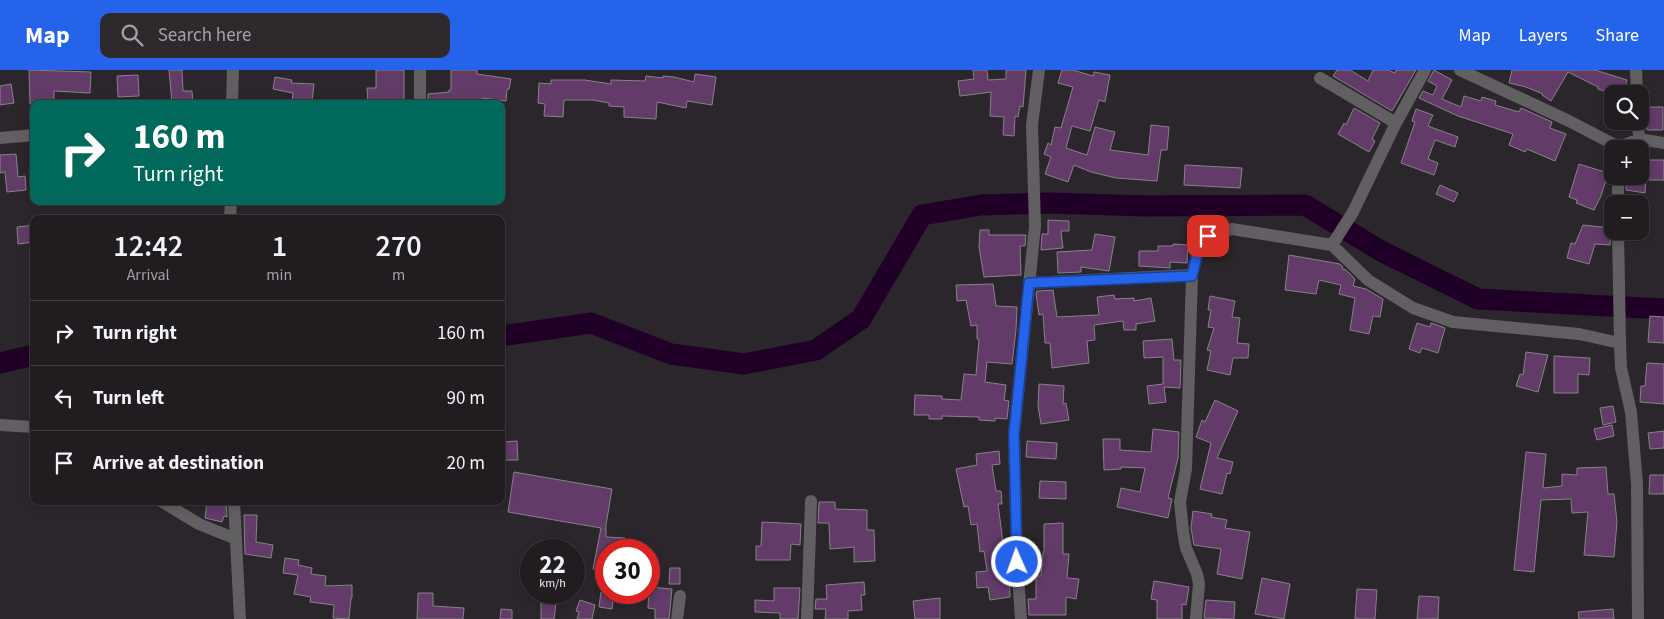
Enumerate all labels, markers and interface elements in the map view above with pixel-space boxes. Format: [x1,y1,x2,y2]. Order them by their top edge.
search box [100,13,450,58]
text: Map [25,18,70,53]
icon: search [118,21,146,49]
text: Search here [158,22,251,49]
text: Map [1459,23,1491,48]
text: Layers [1519,23,1568,48]
text: Share [1596,23,1639,48]
map controls [1604,85,1649,240]
button: search [1604,85,1649,130]
text: 160 m [133,112,225,162]
icon: right [50,120,115,185]
button: + [1604,140,1649,185]
text: Turn right [133,158,223,190]
button: − [1604,195,1649,240]
pin [1187,215,1229,257]
icon: arrive [1194,222,1222,250]
text: 12:42 [113,225,183,268]
text: 1 [272,225,287,268]
text: 270 [376,225,422,268]
text: Arrival [127,264,170,286]
text: min [266,264,292,286]
text: m [392,264,405,286]
icon: right [50,319,78,347]
text: Turn right [93,320,177,347]
text: 160 m [437,320,485,347]
icon: left [50,384,78,412]
text: Turn left [93,385,164,412]
text: 90 m [447,385,485,412]
icon: arrive [50,449,78,477]
text: Arrive at destination [93,450,264,477]
text: 20 m [447,450,485,477]
position arrow [990,535,1042,587]
speed limit sign: 30 [595,539,660,604]
text: 22 [539,547,566,583]
text: km/h [539,575,566,592]

